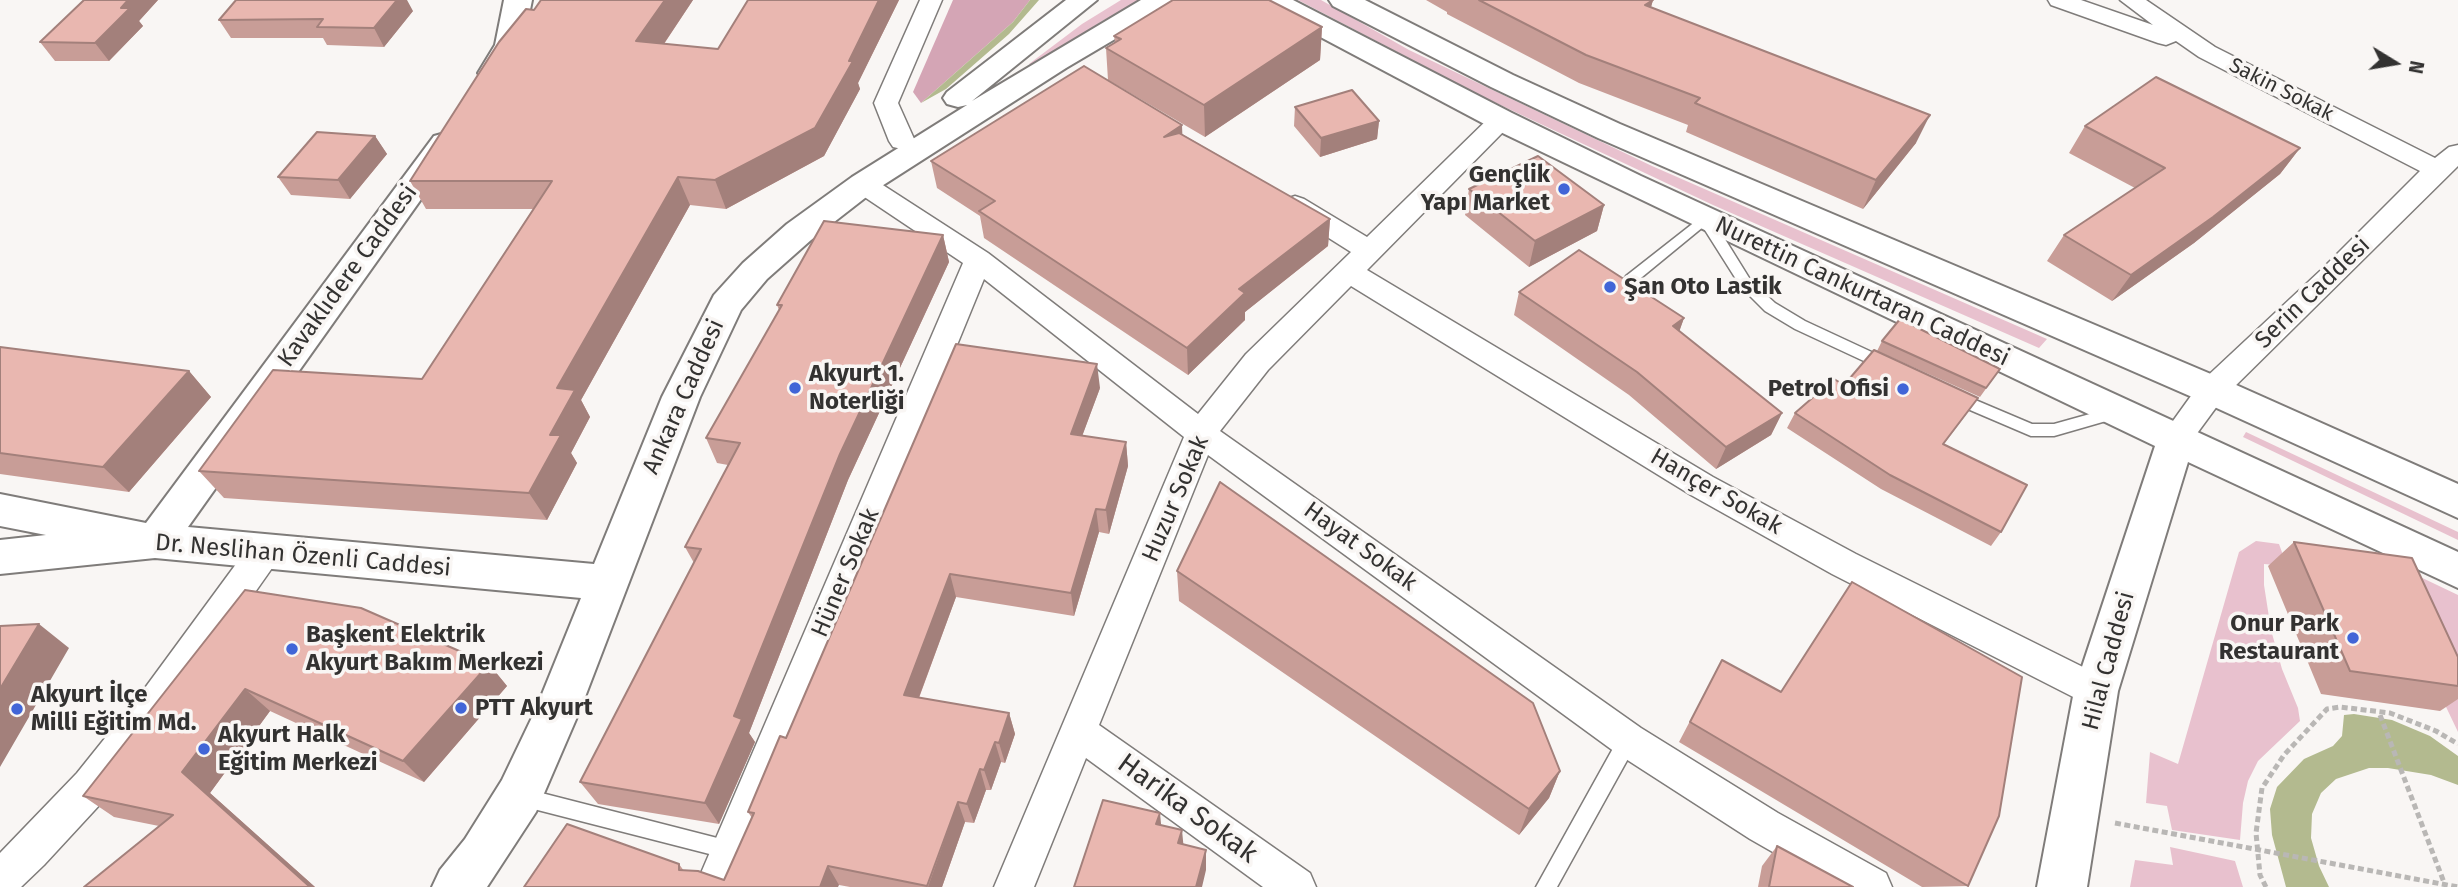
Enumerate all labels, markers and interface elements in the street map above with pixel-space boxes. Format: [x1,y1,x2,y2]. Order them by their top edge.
north arrow [2360,28,2430,98]
street label: Sakin Sokak [2225,53,2337,127]
text: N [2404,59,2429,75]
place label: Gençlik Yapı Market [1421,161,1550,217]
street label: Kavaklıdere Caddesi [272,179,424,373]
marker: Gençlik Yapı Market [1556,181,1572,197]
street label: Nurettin Cankurtaran Caddesi [1710,211,2014,373]
street label: Serin Caddesi [2250,231,2376,355]
place label: Şan Oto Lastik [1624,273,1781,301]
marker: Şan Oto Lastik [1602,279,1618,295]
street label: Ankara Caddesi [637,315,731,479]
place label: Akyurt 1. Noterliği [809,360,905,416]
place label: Petrol Ofisi [1768,375,1889,403]
marker: Akyurt 1. Noterliği [787,380,803,396]
marker: Petrol Ofisi [1895,381,1911,397]
street label: Huzur Sokak [1136,431,1216,567]
street label: Hançer Sokak [1645,443,1787,541]
street label: Hayat Sokak [1298,496,1422,598]
street label: Hüner Sokak [806,504,886,642]
street label: Dr. Neslihan Özenli Caddesi [154,529,452,583]
street label: Hilal Caddesi [2077,589,2141,733]
place label: Onur Park Restaurant [2219,610,2339,666]
place label: Başkent Elektrik Akyurt Bakım Merkezi [306,621,544,677]
marker: Onur Park Restaurant [2345,630,2361,646]
marker: Başkent Elektrik Akyurt Bakım Merkezi [284,641,300,657]
place label: Akyurt İlçe Milli Eğitim Md. [31,681,197,737]
place label: PTT Akyurt [475,694,593,722]
marker: PTT Akyurt [453,700,469,716]
marker: Akyurt İlçe Milli Eğitim Md. [9,701,25,717]
place label: Akyurt Halk Eğitim Merkezi [218,721,378,777]
marker: Akyurt Halk Eğitim Merkezi [196,741,212,757]
street label: Harika Sokak [1111,747,1263,871]

